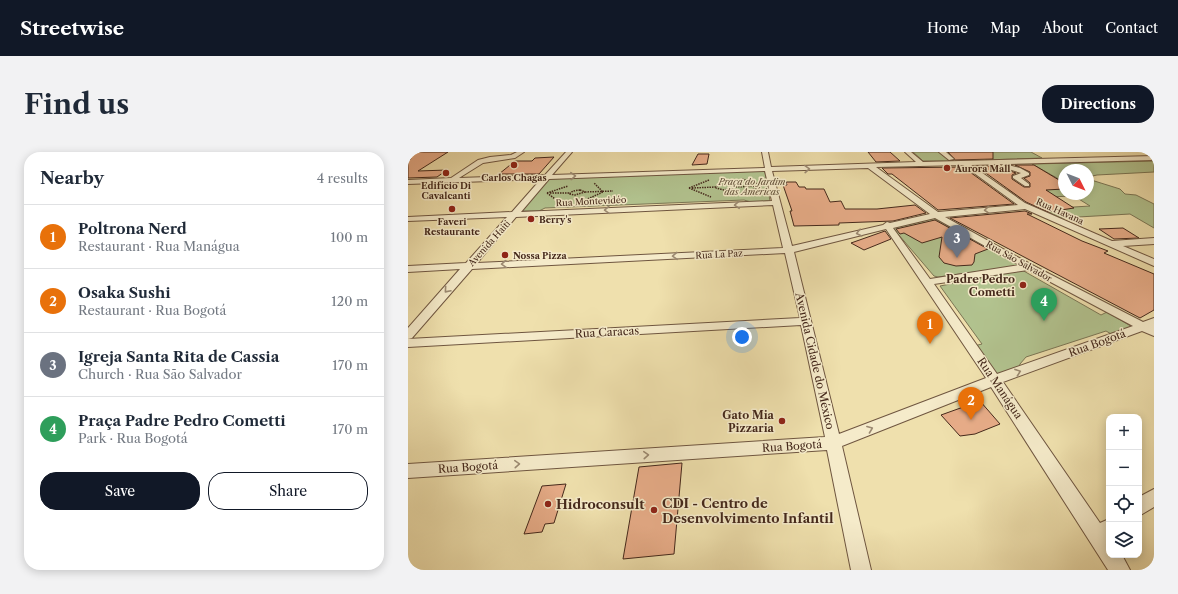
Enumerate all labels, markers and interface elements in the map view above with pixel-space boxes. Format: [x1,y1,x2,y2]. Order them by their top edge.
text: Streetwise [20,17,124,40]
text: Home [927,19,968,37]
text: Map [990,19,1020,37]
text: About [1042,19,1083,37]
text: Contact [1105,19,1158,37]
button: Directions [1042,85,1154,123]
text: Find us [24,87,129,121]
marker: Carlos Chagas [509,160,519,170]
marker: Aurora Mall [942,163,952,173]
place label: Aurora Mall [954,163,1011,174]
one-way arrow [804,164,810,173]
north arrow [1058,164,1094,200]
text: Nearby [40,168,104,188]
marker: Edifício Di Cavalcanti [441,168,451,178]
text: 4 results [317,170,368,186]
place label: Carlos Chagas [481,172,547,183]
one-way arrow [570,172,576,180]
park label: Praça do Jardim das Américas [717,176,786,197]
place label: Edifício Di Cavalcanti [421,180,472,201]
street label: Rua Montevidéo [555,194,627,208]
street label: Rua Havana [1034,196,1086,227]
one-way arrow [733,200,740,209]
marker: Faveri Restaurante [447,204,457,214]
one-way arrow [604,206,610,215]
one-way arrow [984,206,990,215]
marker: Berry's [526,214,536,224]
place label: Berry's [539,214,571,225]
place label: Faveri Restaurante [424,216,481,237]
street label: Avenida Haiti [465,218,513,269]
text: Poltrona Nerd [78,219,187,238]
pin: 3 [944,225,970,258]
one-way arrow [856,228,862,236]
text: 1 [50,229,56,245]
text: 100 m [330,229,368,245]
text: Restaurant · Rua Manágua [78,238,240,254]
street label: Rua São Salvador [984,238,1054,284]
street label: Rua La Paz [695,247,743,261]
marker: Nossa Pizza [500,250,510,260]
place label: Nossa Pizza [513,250,568,261]
one-way arrow [672,251,678,260]
one-way arrow [501,260,507,269]
place label: Padre Pedro Cometti [946,272,1015,299]
marker: Padre Pedro Cometti [1018,280,1028,290]
text: Osaka Sushi [78,283,171,302]
one-way arrow [445,285,452,293]
pin: 4 [1031,288,1057,321]
street label: Avenida Cidade do México [792,290,838,431]
text: 2 [49,293,57,309]
text: 120 m [331,293,368,309]
text: Restaurant · Rua Bogotá [78,302,226,318]
pin: 1 [917,311,943,344]
street label: Rua Caracas [574,323,640,341]
street label: Rua Bogotá [1066,326,1128,360]
your location [732,327,752,347]
text: Igreja Santa Rita de Cassia [78,347,279,366]
street label: Rua Manágua [974,355,1026,422]
text: 3 [49,357,57,373]
text: 170 m [332,357,368,373]
text: Church · Rua São Salvador [78,366,242,382]
one-way arrow [1014,368,1021,377]
pin: 2 [958,387,984,420]
place label: Gato Mia Pizzaria [722,408,775,435]
text: Praça Padre Pedro Cometti [78,411,286,430]
map controls [1106,414,1142,558]
button: + [1106,414,1142,450]
marker: Gato Mia Pizzaria [777,416,787,426]
text: 4 [49,421,57,437]
text: 170 m [332,421,368,437]
one-way arrow [867,425,874,433]
text: Park · Rua Bogotá [78,430,188,446]
street label: Rua Bogotá [762,437,823,455]
button: − [1106,450,1142,486]
one-way arrow [643,451,650,460]
street label: Rua Bogotá [438,458,499,476]
one-way arrow [514,459,520,468]
button: Save [40,472,200,510]
button: Share [208,472,368,510]
button: locate [1106,486,1142,522]
place label: CDI - Centro de Desenvolvimento Infantil [662,495,834,526]
place label: Hidroconsult [556,496,645,512]
marker: Hidroconsult [543,499,553,509]
marker: CDI - Centro de Desenvolvimento Infantil [649,505,659,515]
button: layers [1106,522,1142,558]

